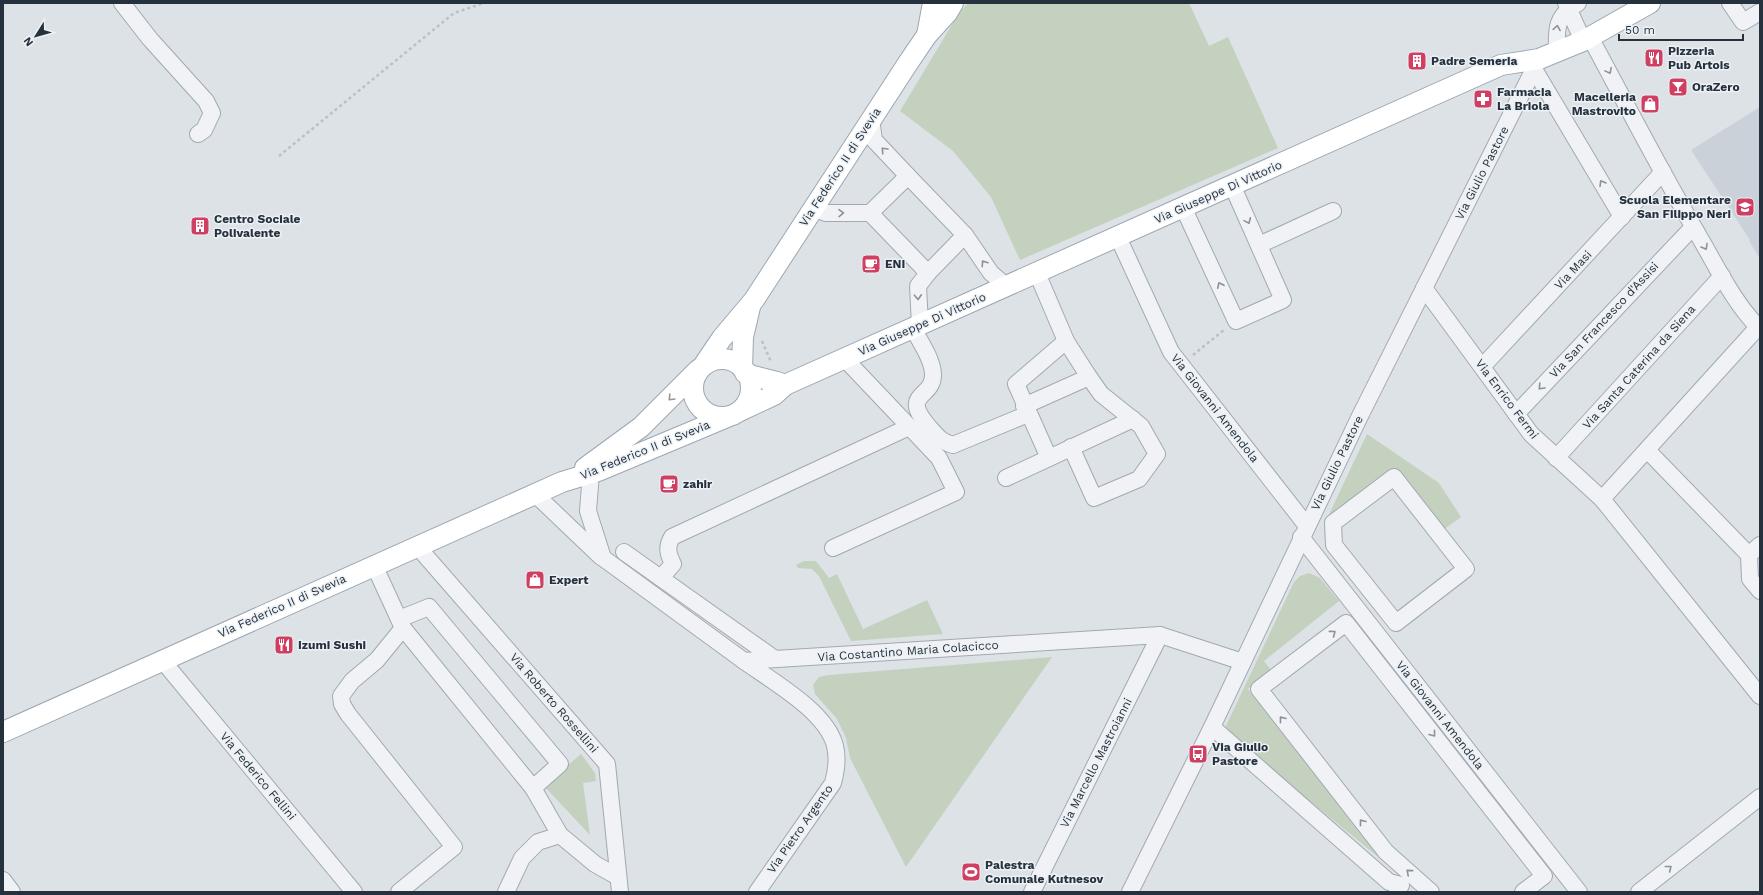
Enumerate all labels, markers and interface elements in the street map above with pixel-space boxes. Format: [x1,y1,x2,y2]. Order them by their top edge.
north arrow [16,16,56,56]
scale bar [1619,16,1743,42]
text: 50 m [1625,23,1655,37]
one-way arrow [1552,25,1561,31]
text: N [21,35,36,49]
place label: Pizzeria Pub Artois [1668,44,1730,72]
restaurant icon: Pizzeria Pub Artois [1643,47,1665,69]
building icon: Padre Semeria [1406,50,1428,72]
place label: Padre Semeria [1431,54,1517,68]
one-way arrow [1604,67,1611,74]
bar icon: OraZero [1667,76,1689,98]
place label: OraZero [1692,80,1740,94]
place label: Farmacia La Briola [1497,85,1551,113]
pharmacy icon: Farmacia La Briola [1472,88,1494,110]
place label: Macelleria Mastrovito [1572,90,1636,118]
shop icon: Macelleria Mastrovito [1639,93,1661,115]
street label: Via Federico II di Svevia [796,105,884,229]
street label: Via Giulio Pastore [1452,124,1512,222]
one-way arrow [882,148,889,155]
street label: Via Giuseppe Di Vittorio [1152,157,1284,227]
one-way arrow [1599,180,1606,187]
place label: Scuola Elementare San Filippo Neri [1619,193,1731,221]
school or university icon: Scuola Elementare San Filippo Neri [1734,196,1756,218]
one-way arrow [838,209,844,217]
place label: Centro Sociale Polivalente [214,212,301,240]
building icon: Centro Sociale Polivalente [189,215,211,237]
one-way arrow [1243,217,1251,224]
one-way arrow [1700,243,1707,250]
street label: Via Masi [1551,248,1595,292]
cafe icon: ENI [860,253,882,275]
place label: ENI [885,257,905,271]
street label: Via San Francesco d'Assisi [1547,259,1661,381]
one-way arrow [982,260,989,267]
one-way arrow [1217,282,1225,290]
street label: Via Giuseppe Di Vittorio [856,289,988,359]
one-way arrow [914,294,923,300]
street label: Via Santa Caterina da Siena [1580,302,1698,432]
street label: Via Giovanni Amendola [1168,351,1262,465]
street label: Via Enrico Fermi [1473,357,1541,441]
one-way arrow [1538,382,1546,390]
one-way arrow [668,393,676,401]
street label: Via Giulio Pastore [1308,413,1366,512]
street label: Via Federico II di Svevia [578,417,712,482]
cafe icon: zahir [658,473,680,495]
place label: zahir [683,477,713,491]
shop icon: Expert [524,569,546,591]
street label: Via Federico II di Svevia [216,571,348,641]
place label: Expert [549,573,589,587]
one-way arrow [1328,631,1335,638]
restaurant icon: Izumi Sushi [273,634,295,656]
place label: Izumi Sushi [298,638,366,652]
street label: Via Costantino Maria Colacicco [817,638,999,664]
street label: Via Roberto Rossellini [507,650,601,756]
street label: Via Giovanni Amendola [1393,658,1487,772]
street label: Via Marcello Mastroianni [1057,696,1135,830]
one-way arrow [1280,716,1287,723]
street label: Via Federico Fellini [217,729,299,823]
one-way arrow [1428,730,1435,737]
place label: Via Giulio Pastore [1212,740,1268,768]
bus stop icon: Via Giulio Pastore [1187,743,1209,765]
street label: Via Pietro Argento [764,782,836,876]
one-way arrow [1360,819,1367,826]
place label: Palestra Comunale Kutnesov [985,858,1103,886]
sports icon: Palestra Comunale Kutnesov [960,861,982,883]
one-way arrow [1665,865,1672,872]
one-way arrow [1406,870,1413,877]

